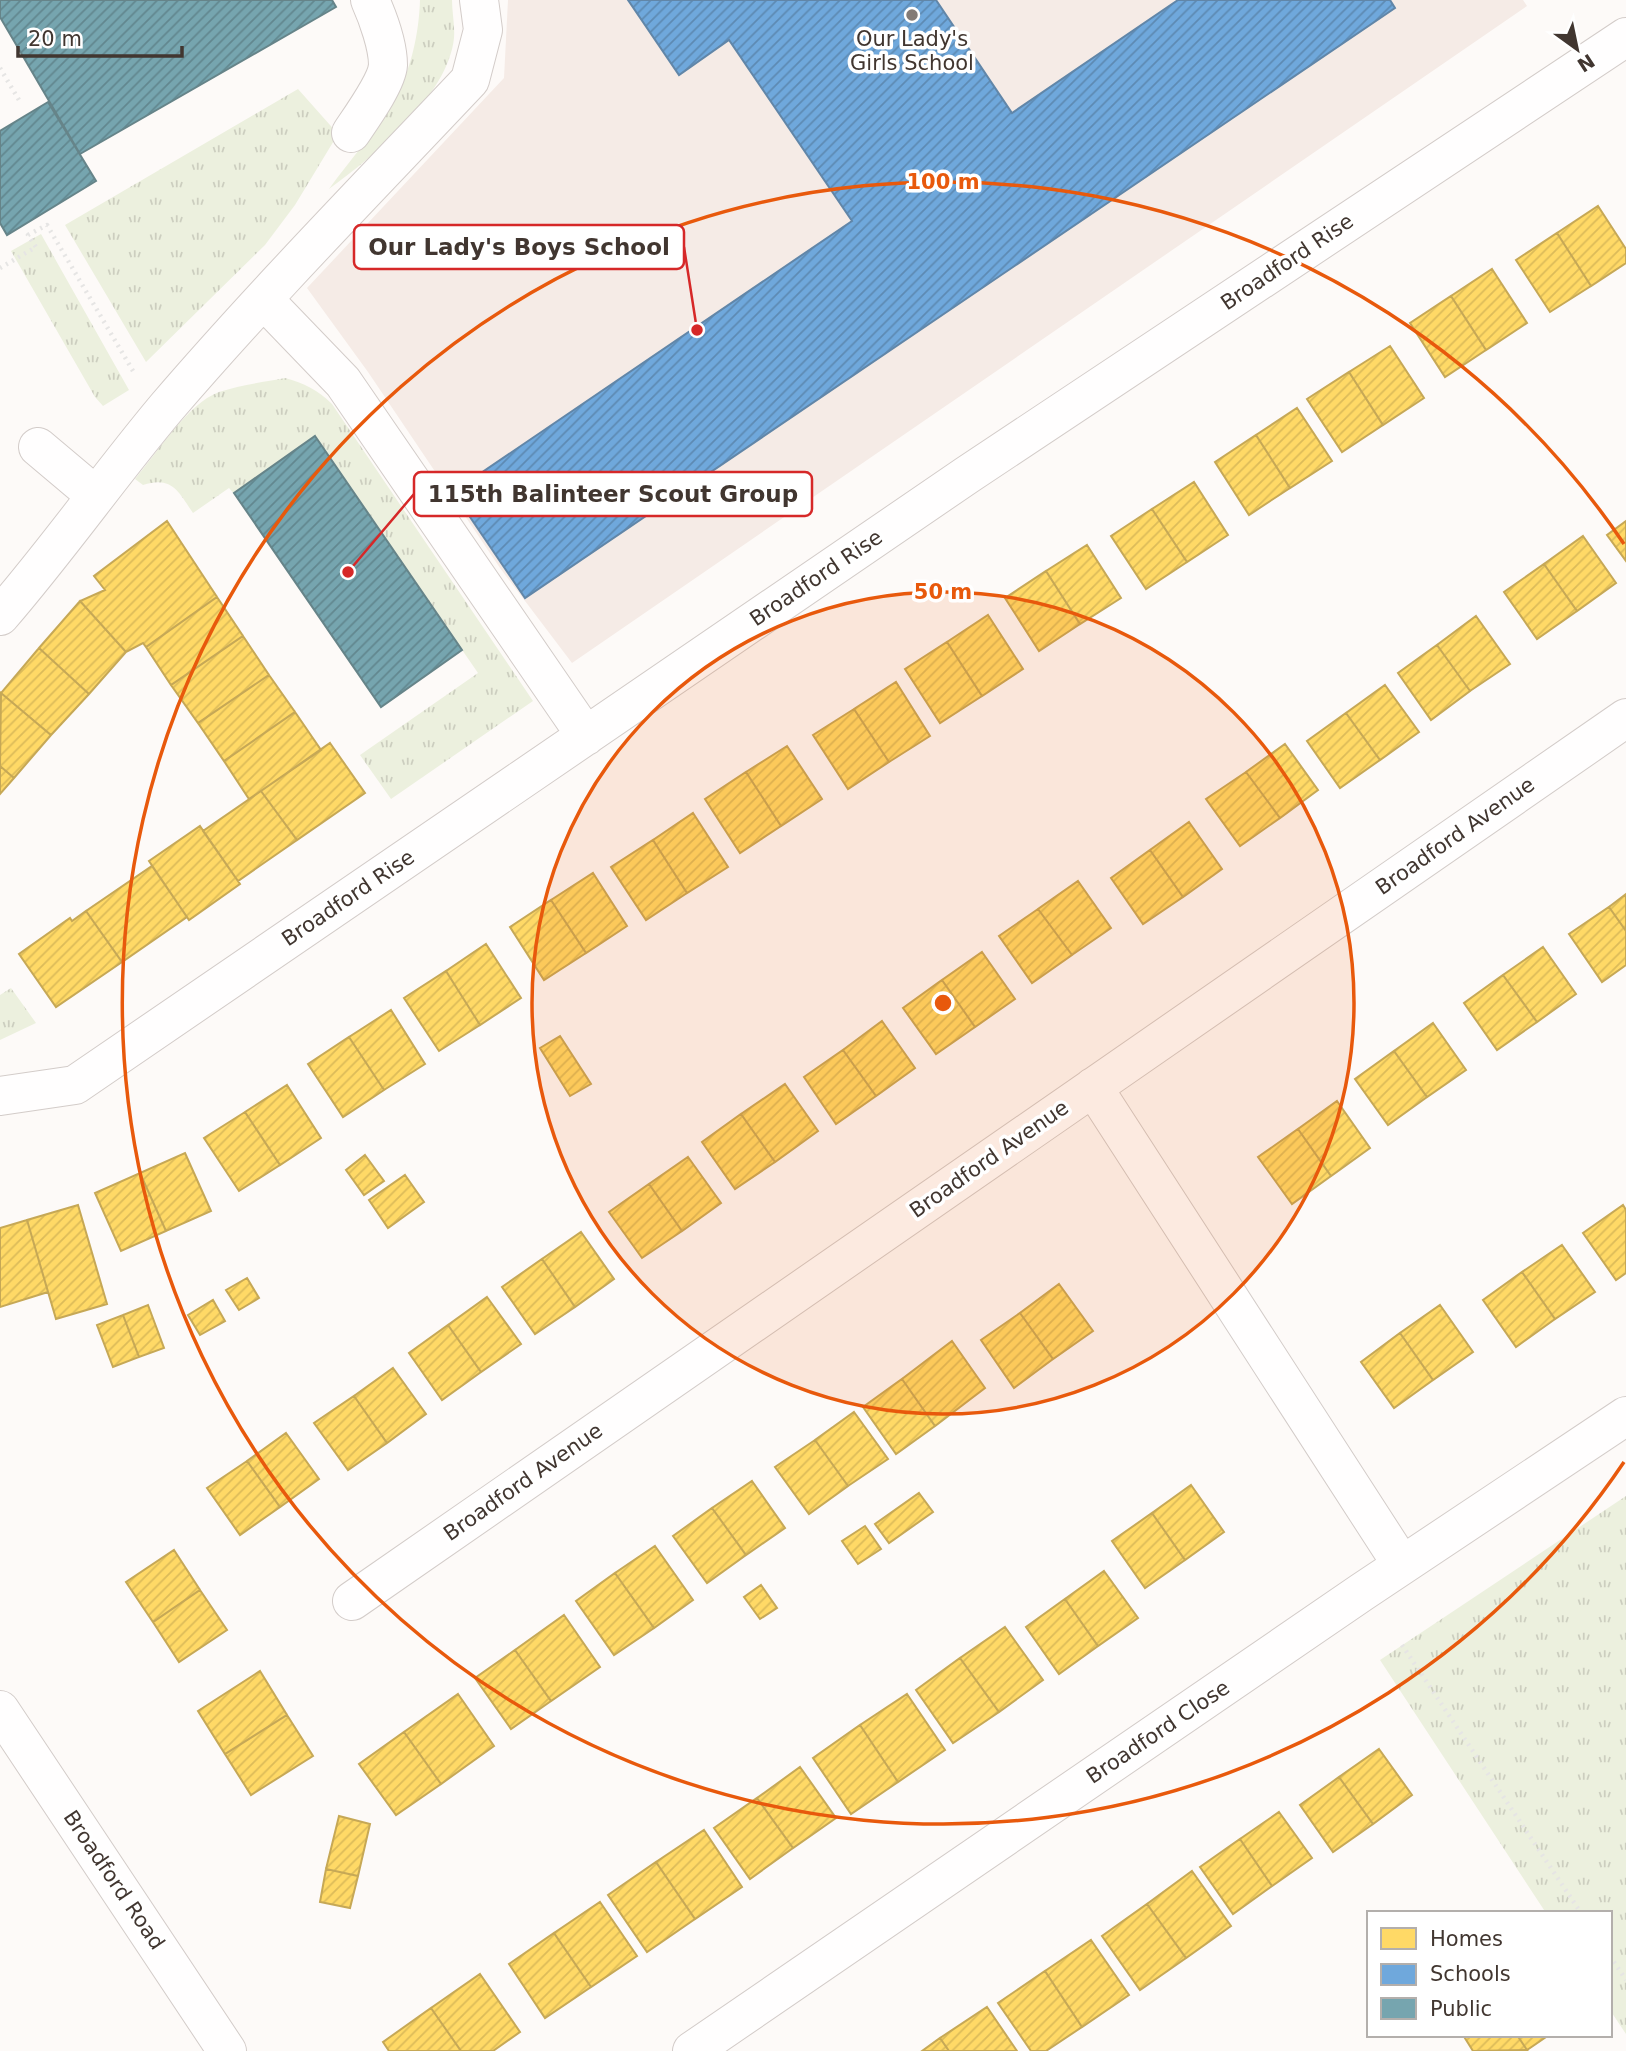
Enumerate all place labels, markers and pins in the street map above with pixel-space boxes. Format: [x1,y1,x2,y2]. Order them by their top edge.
marker: Our Lady's Girls School [904,7,920,23]
place label: Our Lady's Girls School [850,27,974,75]
callout: Our Lady's Boys School [354,225,684,269]
callout: 115th Balinteer Scout Group [414,472,812,516]
centre of rings [931,991,955,1015]

